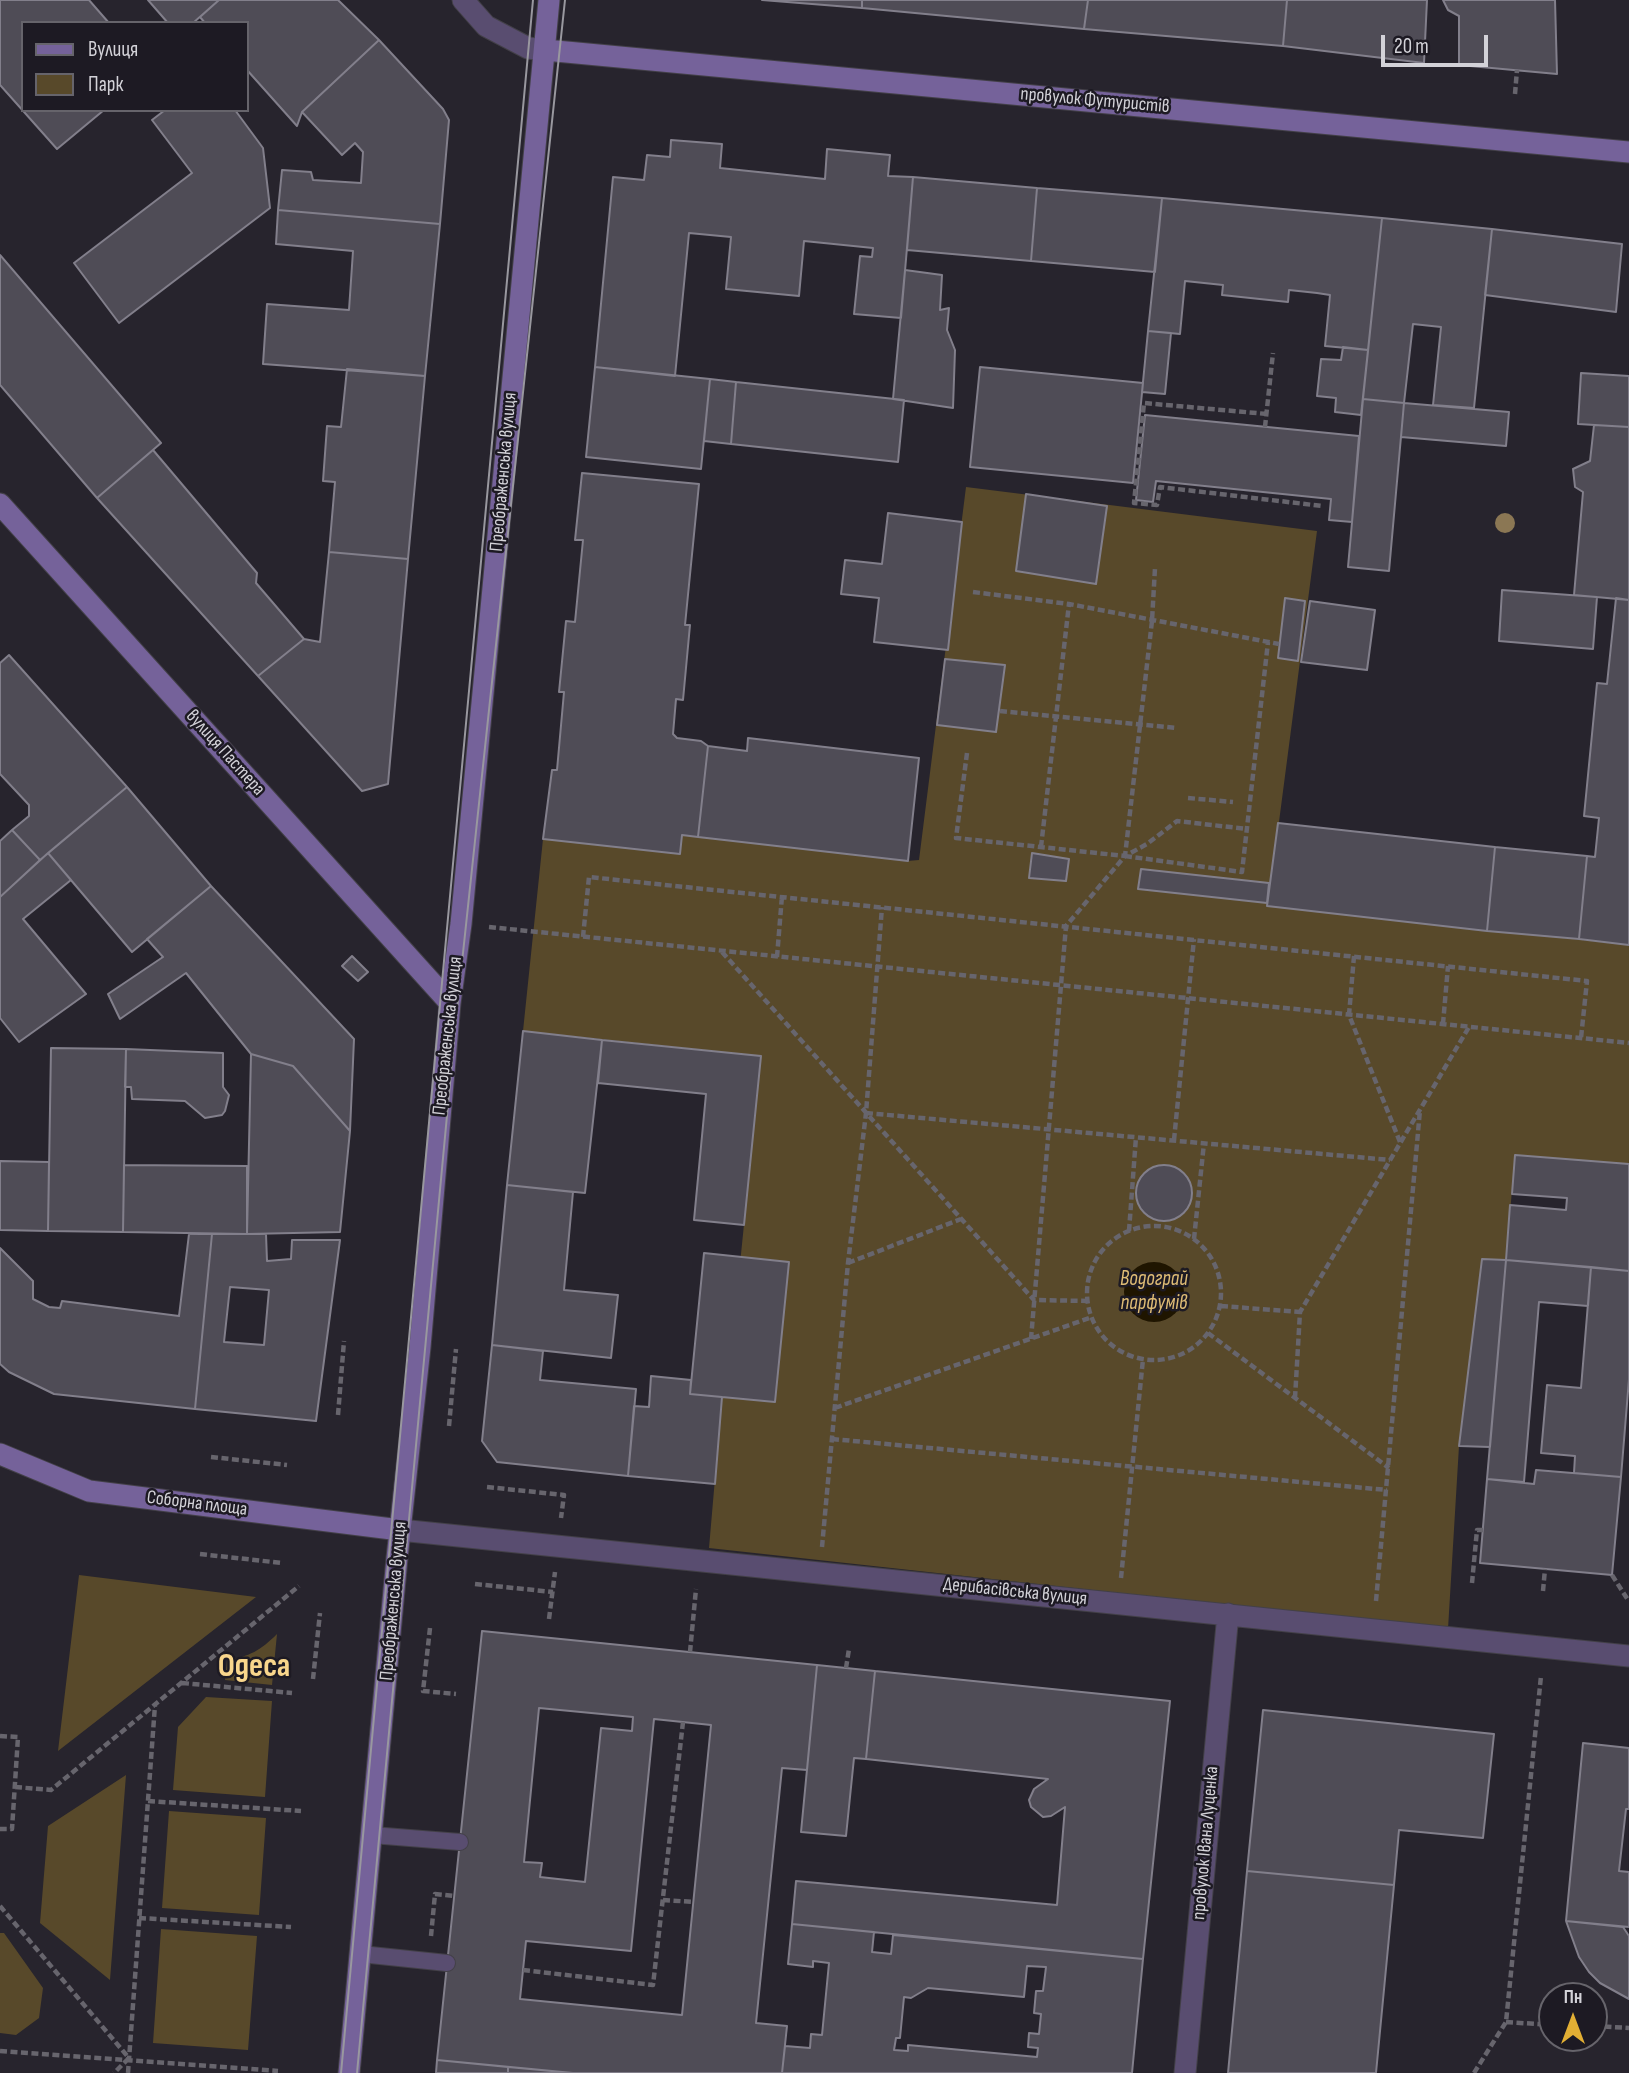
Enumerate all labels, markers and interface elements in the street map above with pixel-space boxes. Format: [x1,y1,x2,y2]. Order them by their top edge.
legend [21,21,248,112]
scale bar [1384,21,1491,65]
text: 20 m [1394,34,1429,59]
text: Вулиця [88,37,138,62]
text: Парк [88,72,123,97]
street label: провулок Футуристів [1019,83,1171,119]
street label: Преображенська вулиця [486,392,522,552]
street label: вулиця Пастера [181,705,269,801]
street label: Преображенська вулиця [428,955,468,1117]
water label: Водограй парфумів [1120,1267,1188,1317]
street label: Соборна площа [145,1487,249,1521]
street label: Преображенська вулиця [376,1521,412,1681]
street label: Дерибасівська вулиця [942,1573,1088,1611]
district label: Одеса [218,1648,290,1688]
street label: провулок Івана Луценка [1188,1765,1224,1921]
north arrow [1538,1982,1608,2052]
text: Пн [1564,1986,1582,2009]

